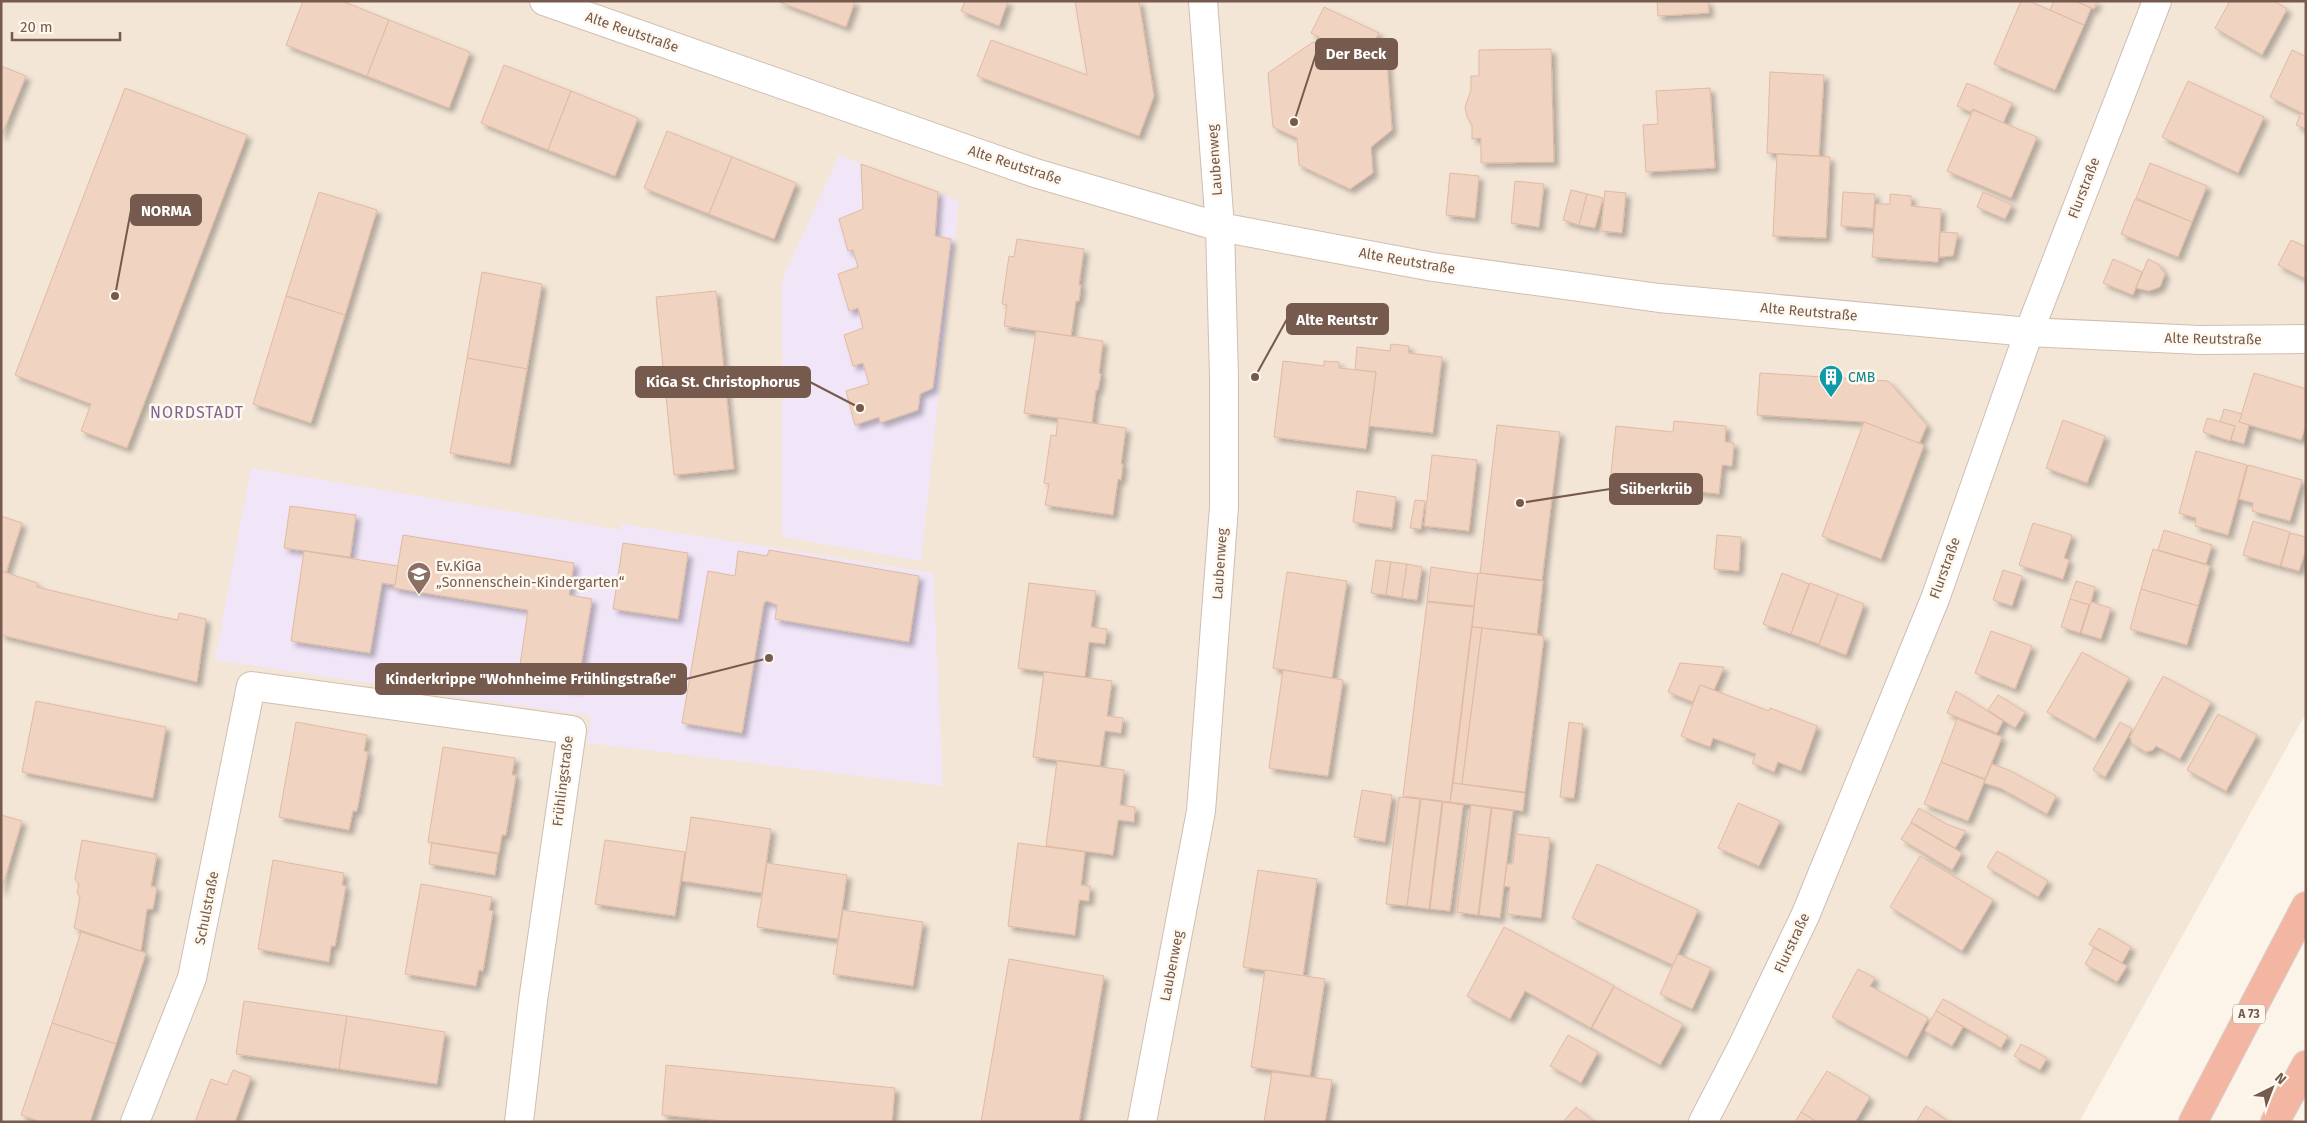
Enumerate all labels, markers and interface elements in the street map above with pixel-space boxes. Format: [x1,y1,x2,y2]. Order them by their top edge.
street label: Alte Reutstraße [583,8,681,56]
scale bar [12,10,120,42]
text: 20 m [20,18,53,36]
callout: Der Beck [1316,39,1397,69]
text: Der Beck [1326,45,1387,63]
street label: Laubenweg [1204,123,1226,196]
street label: Alte Reutstraße [966,142,1064,188]
street label: Flurstraße [2065,155,2103,221]
callout: NORMA [131,195,201,225]
text: NORMA [141,202,192,220]
street label: Alte Reutstraße [1358,244,1456,278]
street label: Alte Reutstraße [1760,299,1858,325]
callout: Alte Reutstr [1287,304,1388,334]
text: Alte Reutstr [1295,311,1379,329]
street label: Alte Reutstraße [2164,330,2262,348]
building icon: CMB [1818,364,1844,398]
callout: KiGa St. Christophorus [636,367,810,397]
place label: CMB [1848,369,1875,386]
text: KiGa St. Christophorus [646,373,800,391]
district label: NORDSTADT [150,403,244,422]
callout: Süberkrüb [1610,474,1702,504]
text: Süberkrüb [1620,480,1692,498]
street label: Laubenweg [1209,527,1231,600]
street label: Flurstraße [1926,535,1964,601]
place label: Ev.KiGa „Sonnenschein-Kindergarten“ [436,558,625,591]
school or university icon: Ev.KiGa „Sonnenschein-Kindergarten“ [406,561,432,595]
callout: Kinderkrippe "Wohnheime Frühlingstraße" [376,664,686,694]
text: Kinderkrippe "Wohnheime Frühlingstraße" [386,670,676,688]
street label: Frühlingstraße [549,734,577,828]
street label: Schulstraße [192,870,222,946]
street label: Flurstraße [1771,910,1813,976]
street label: Laubenweg [1157,928,1187,1003]
road number: A 73 [2233,1004,2265,1024]
north arrow [2247,1063,2297,1113]
text: N [2271,1069,2290,1088]

